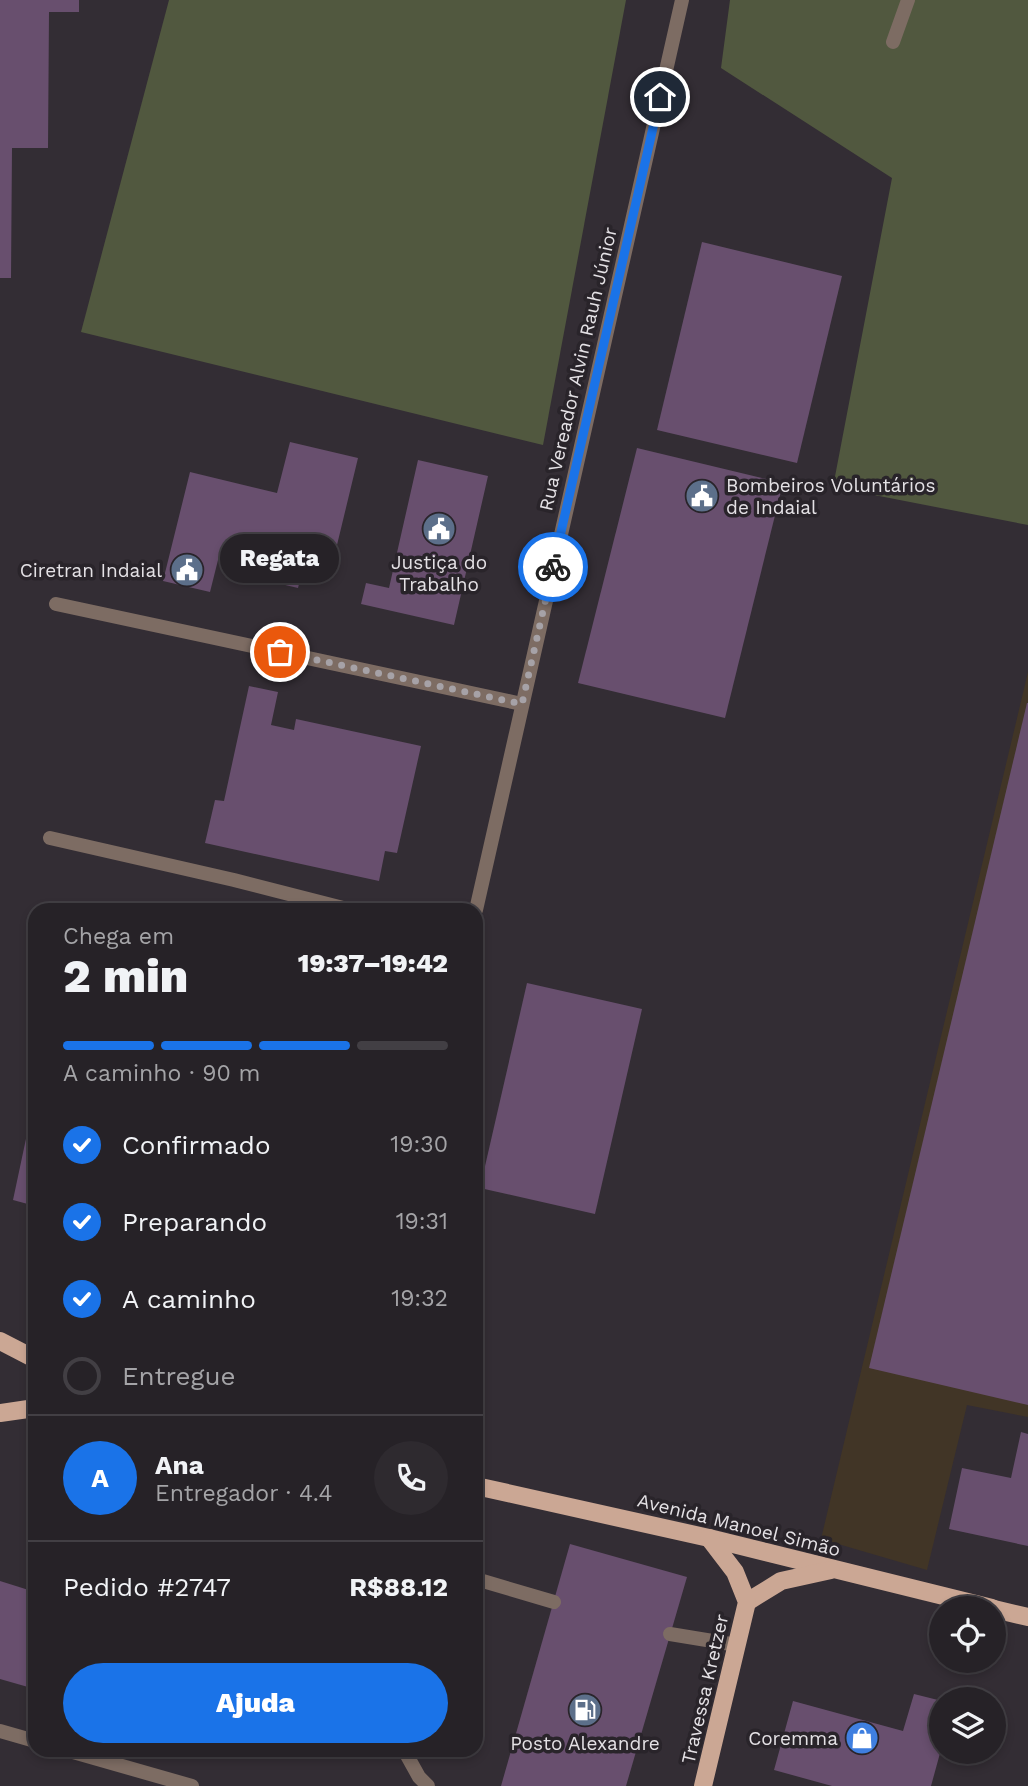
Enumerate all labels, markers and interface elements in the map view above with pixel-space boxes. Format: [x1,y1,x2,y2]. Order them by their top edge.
pin [630,67,690,127]
icon: home [641,78,679,116]
street label: Rua Vereador Alvin Rauh Júnior [534,225,622,513]
place label: Bombeiros Voluntários de Indaial [726,474,935,519]
public building icon: Bombeiros Voluntários de Indaial [683,477,721,515]
public building icon: Justiça do Trabalho [420,510,458,548]
courier [518,532,588,602]
callout: Regata [220,533,340,582]
text: Regata [240,545,319,572]
icon: bike [534,548,572,586]
public building icon: Ciretran Indaial [168,551,206,589]
place label: Justiça do Trabalho [391,551,487,596]
place label: Ciretran Indaial [20,559,162,582]
pin [250,622,310,682]
icon: bag [261,633,299,671]
text: Chega em [63,923,174,950]
text: 19:37–19:42 [298,948,448,978]
text: 2 min [63,949,188,1003]
text: A caminho · 90 m [63,1060,260,1087]
icon: check [63,1126,101,1164]
text: Confirmado [122,1130,271,1160]
text: 19:30 [390,1131,448,1158]
icon: check [63,1203,101,1241]
text: Preparando [122,1207,267,1237]
text: 19:31 [396,1208,448,1235]
icon: check [63,1280,101,1318]
text: A caminho [122,1284,256,1314]
text: 19:32 [391,1285,448,1312]
text: Entregue [122,1361,235,1391]
button: phone [374,1441,448,1515]
text: Ana [155,1450,204,1480]
text: A [91,1463,109,1493]
text: Entregador · 4.4 [155,1480,333,1507]
street label: Avenida Manoel Simão [635,1489,843,1561]
text: Pedido #2747 [63,1572,231,1602]
text: R$88.12 [349,1572,448,1602]
map controls [929,1596,1006,1764]
button: locate [929,1596,1006,1673]
street label: Travessa Kretzer [677,1612,733,1766]
button: Ajuda [63,1663,448,1743]
button: layers [929,1687,1006,1764]
fuel station icon: Posto Alexandre [566,1691,604,1729]
shop icon: Coremma [843,1719,881,1757]
place label: Coremma [748,1727,838,1750]
place label: Posto Alexandre [510,1732,660,1755]

